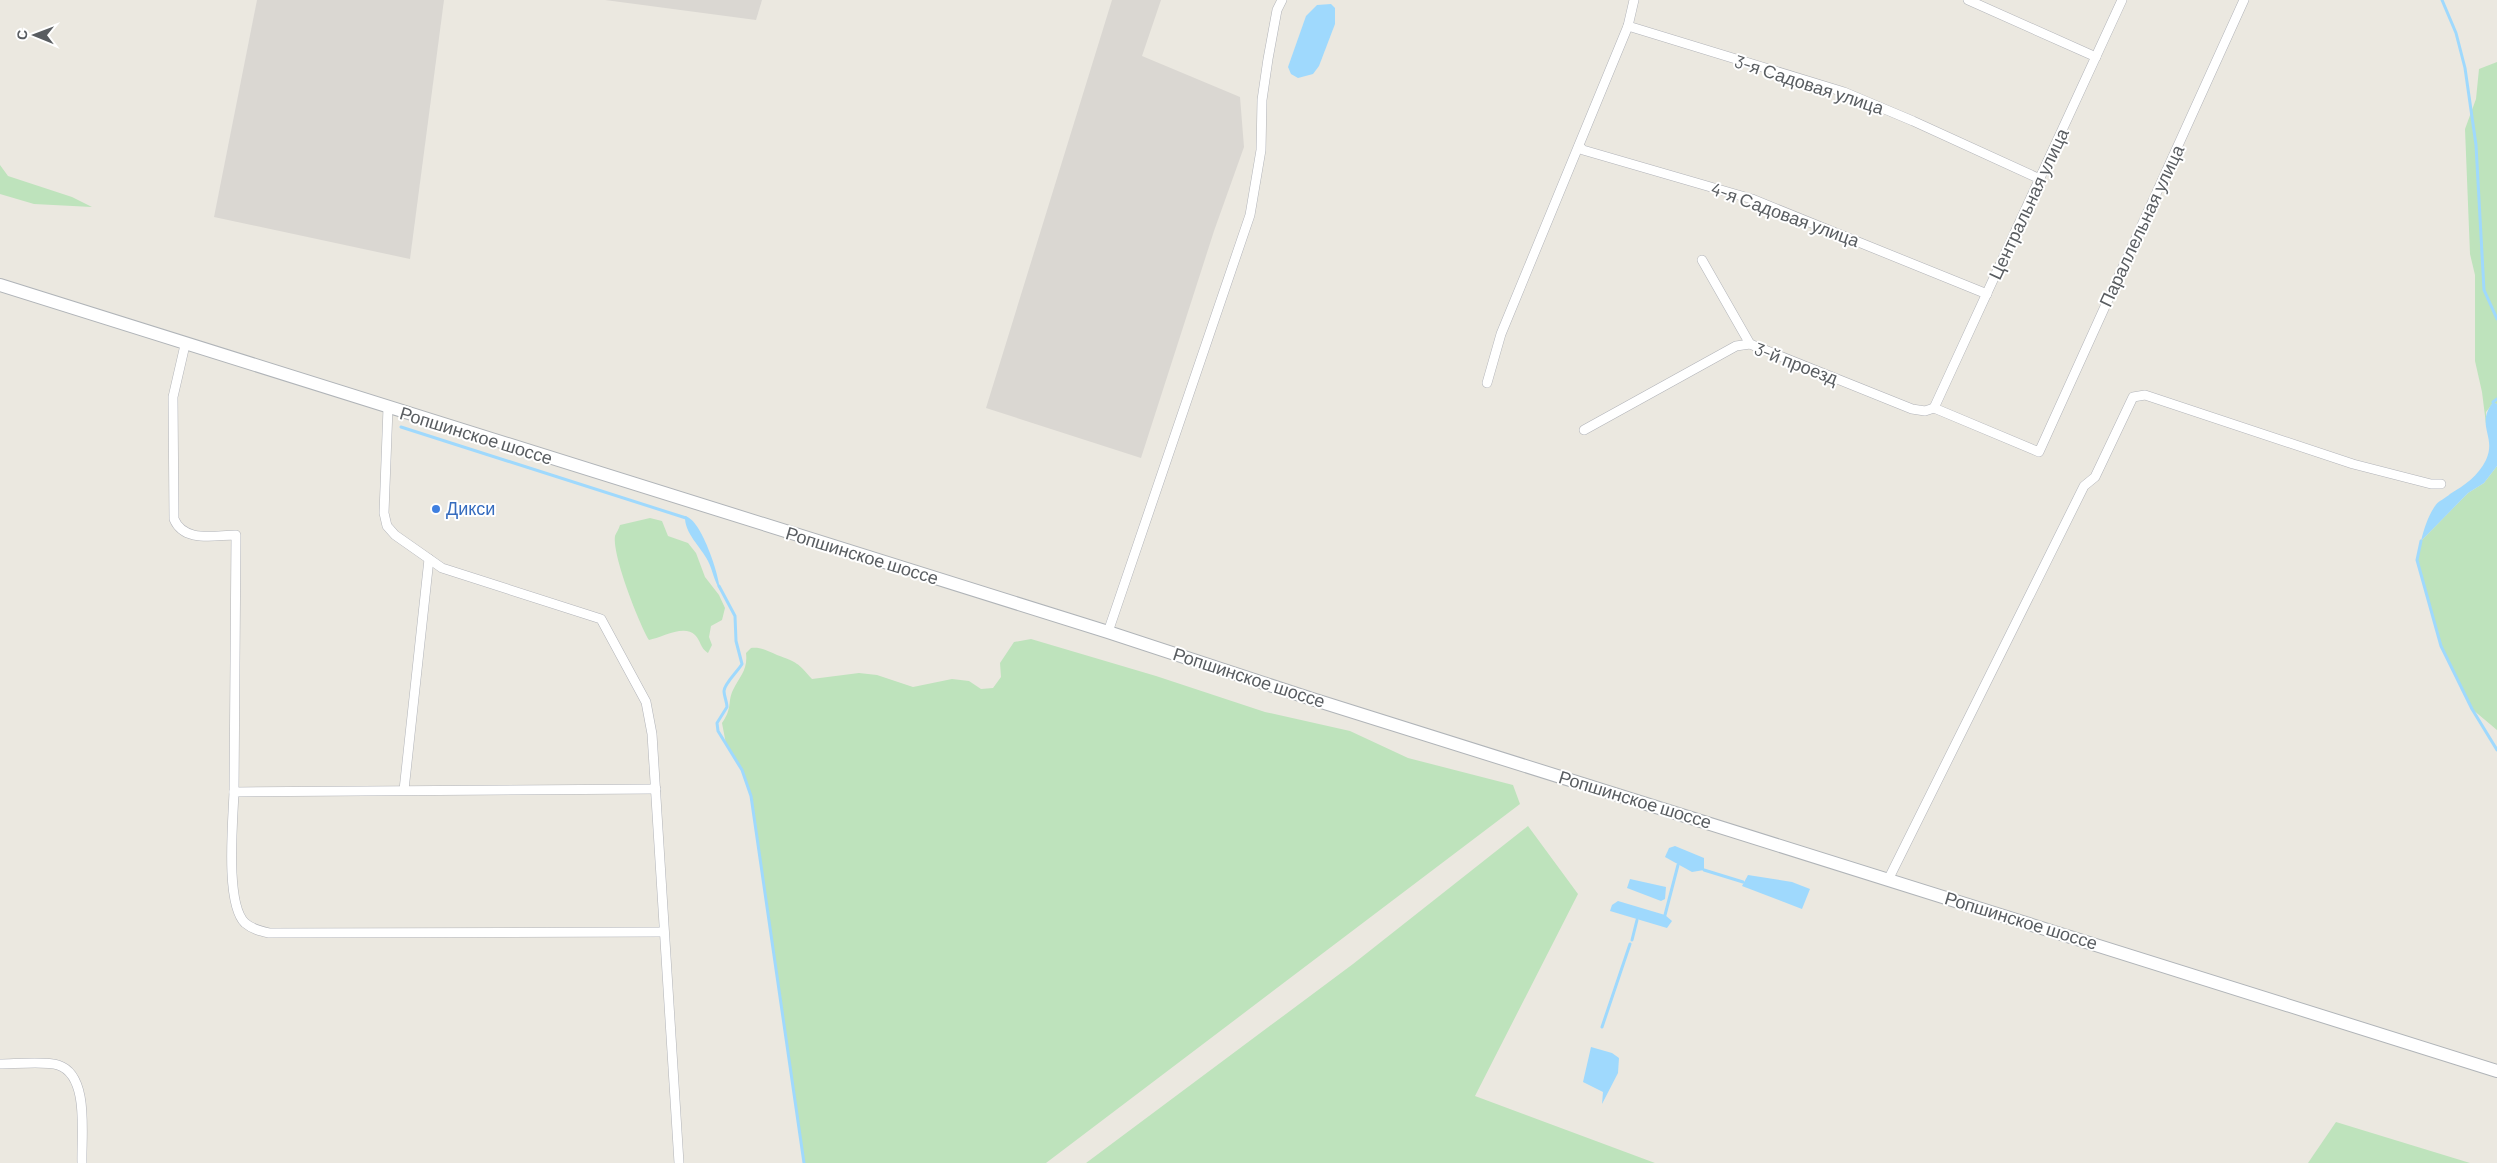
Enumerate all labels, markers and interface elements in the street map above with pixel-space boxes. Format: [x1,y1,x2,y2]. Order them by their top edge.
north arrow [10,10,60,60]
text: С [13,30,30,40]
street label: 3-я Садовая улица [1732,50,1888,119]
street label: Центральная улица [1983,124,2073,283]
street label: Параллельная улица [2094,140,2189,310]
street label: 4-я Садовая улица [1708,177,1863,251]
street label: 3-й проезд [1751,337,1842,389]
street label: Ропшинское шоссе [397,401,555,469]
place label: Дикси [446,497,495,519]
marker: Дикси [430,503,442,515]
street label: Ропшинское шоссе [783,521,941,589]
street label: Ропшинское шоссе [1171,642,1328,712]
street label: Ропшинское шоссе [1556,765,1714,833]
street label: Ропшинское шоссе [1942,886,2100,954]

